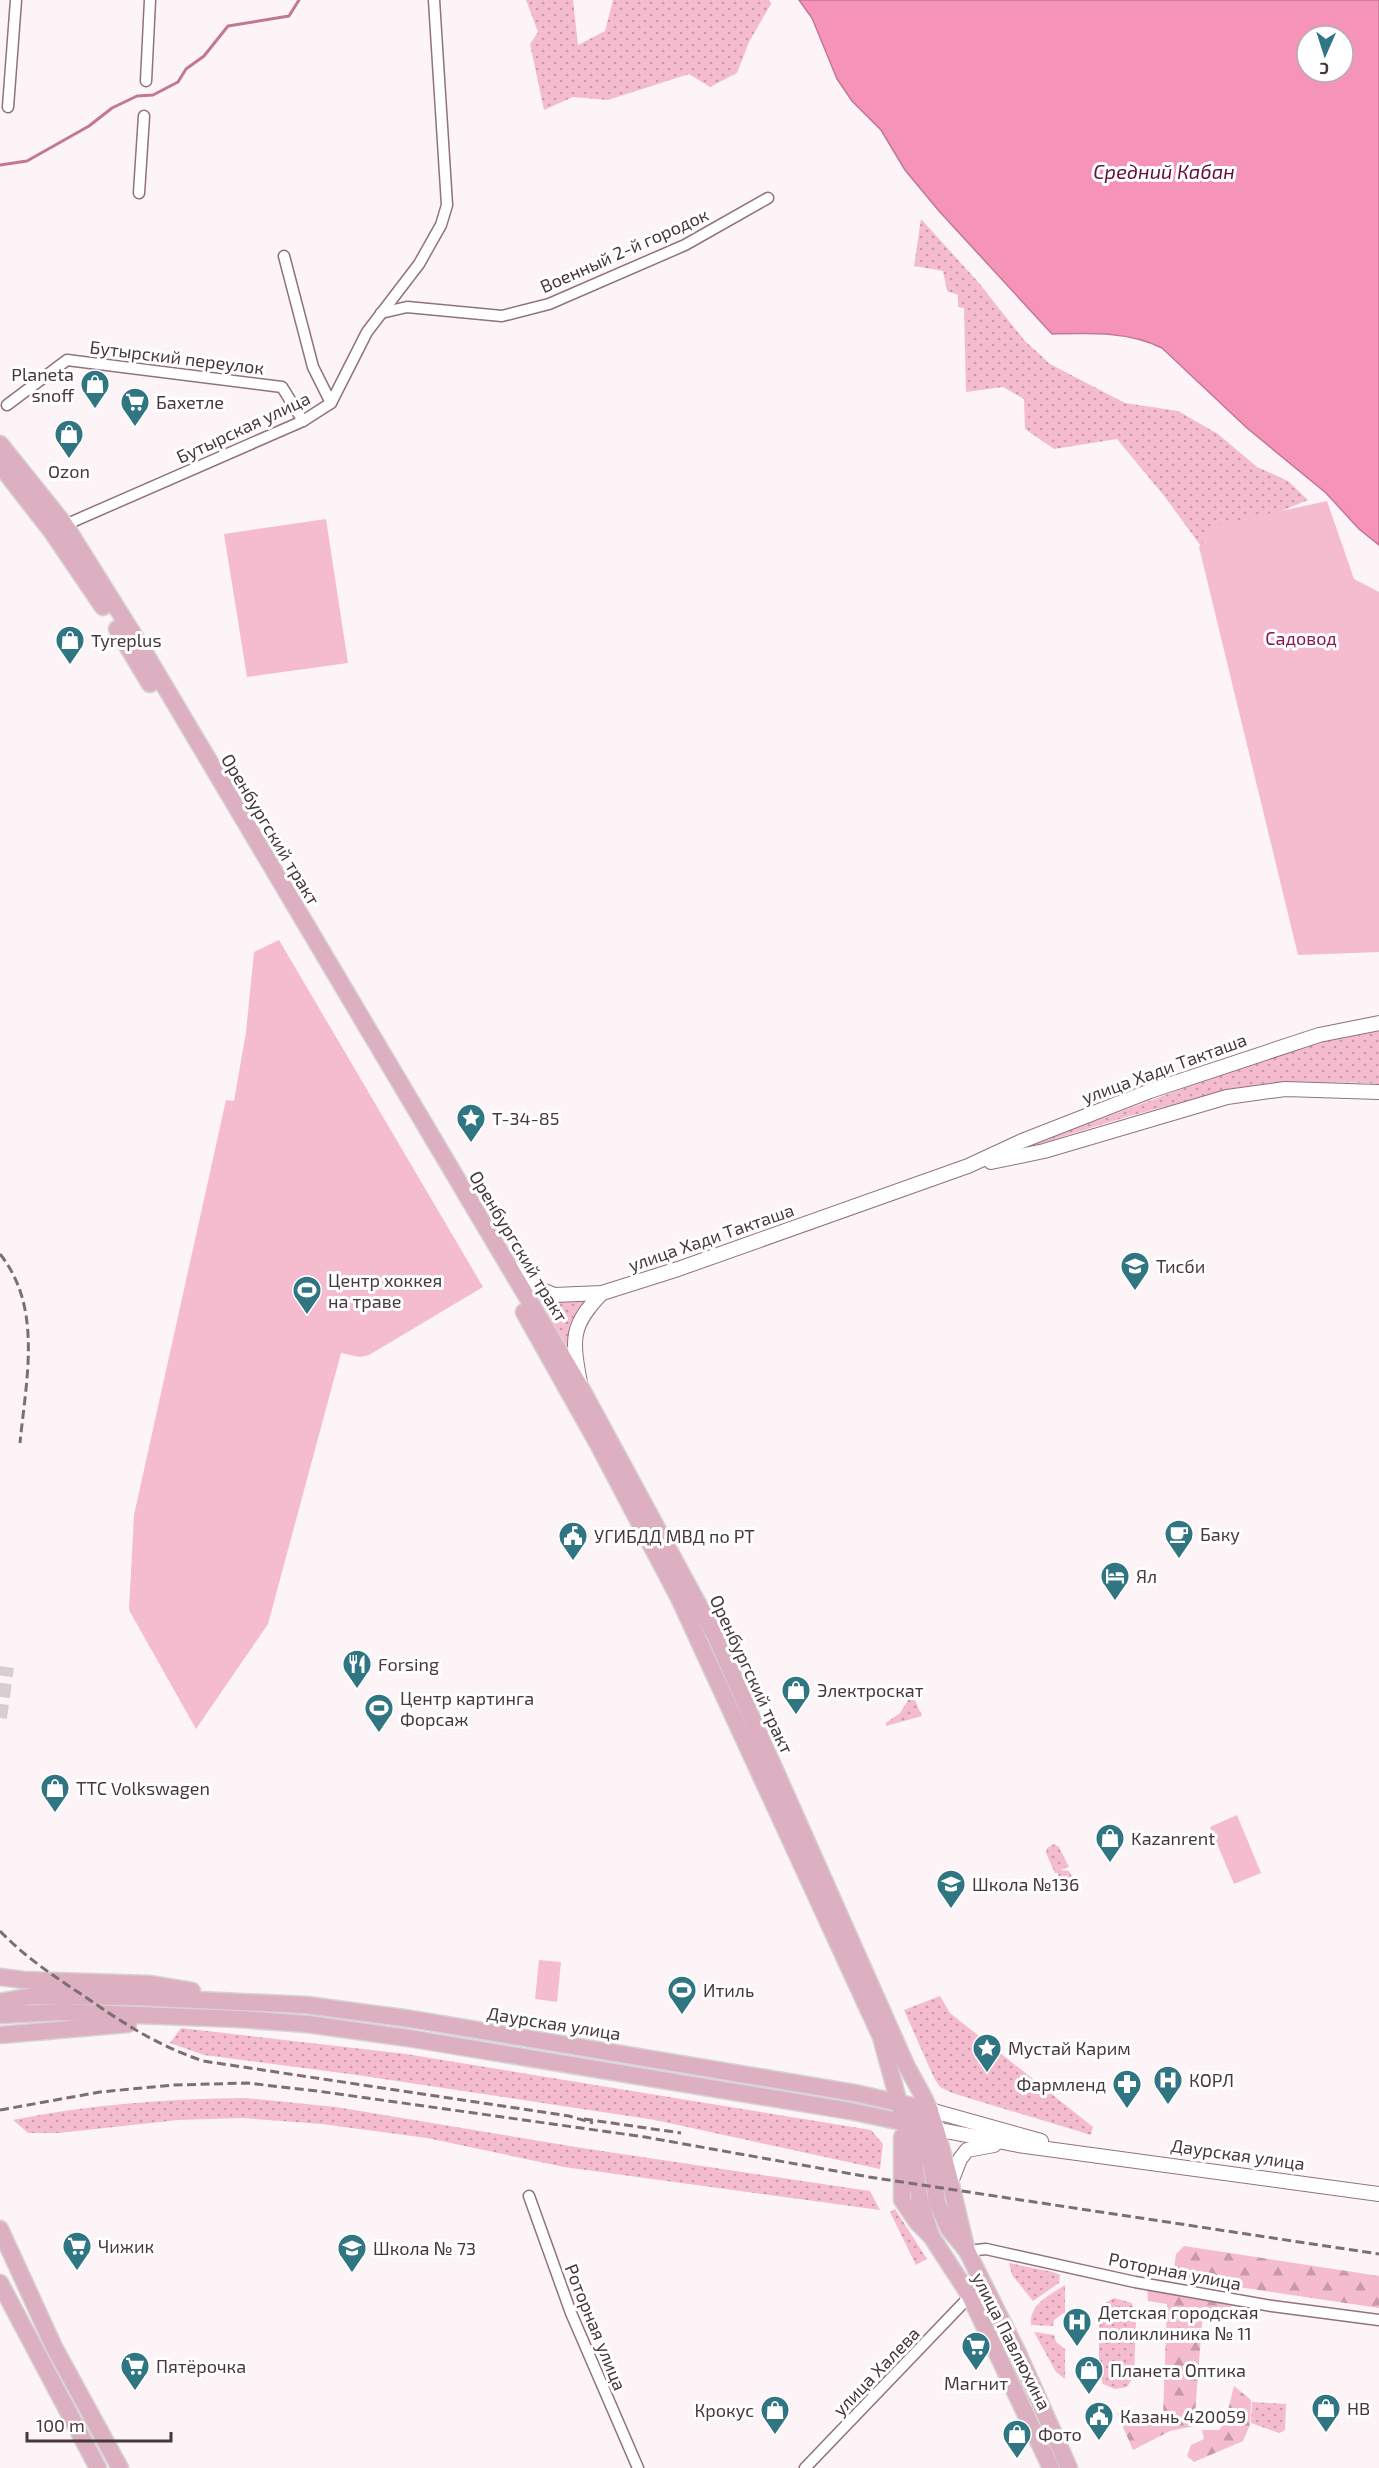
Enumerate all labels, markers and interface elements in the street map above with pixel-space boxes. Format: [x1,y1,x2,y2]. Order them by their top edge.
north arrow [1295,24,1355,84]
text: С [1319,60,1329,79]
water label: Средний Кабан [1093,159,1235,183]
street label: Военный 2-й городок [536,203,712,297]
street label: Бутырский переулок [89,335,266,379]
place label: Planeta snoff [11,363,75,406]
shop icon: Planeta snoff [79,368,111,410]
supermarket icon: Бахетле [119,386,151,428]
street label: Бутырская улица [173,386,313,468]
place label: Бахетле [156,391,224,413]
shop icon: Ozon [53,418,85,460]
place label: Ozon [48,460,90,482]
shop icon: Tyreplus [54,624,86,666]
park label: Садовод [1265,627,1337,649]
place label: Tyreplus [91,629,162,651]
street label: Оренбургский тракт [217,749,325,909]
street label: улица Хади Такташа [1079,1028,1249,1108]
place icon: T-34-85 [455,1102,487,1144]
place label: T-34-85 [492,1107,559,1129]
street label: Оренбургский тракт [465,1166,573,1326]
street label: улица Хади Такташа [625,1198,797,1276]
school or university icon: Тисби [1119,1250,1151,1292]
place label: Тисби [1156,1255,1205,1277]
place label: Центр хоккея на траве [328,1269,442,1312]
sports icon: Центр хоккея на траве [291,1274,323,1316]
cafe icon: Баку [1163,1518,1195,1560]
public building icon: УГИБДД МВД по РТ [557,1520,589,1562]
place label: Баку [1200,1523,1240,1545]
place label: УГИБДД МВД по РТ [594,1525,755,1547]
hotel icon: Ял [1099,1560,1131,1602]
place label: Ял [1136,1565,1157,1587]
street label: Оренбургский тракт [706,1591,798,1757]
restaurant icon: Forsing [341,1648,373,1690]
place label: Forsing [378,1653,439,1675]
shop icon: Электроскат [780,1674,812,1716]
place label: Электроскат [817,1679,924,1701]
place label: Центр картинга Форсаж [400,1687,534,1730]
sports icon: Центр картинга Форсаж [363,1692,395,1734]
shop icon: ТТС Volkswagen [39,1772,71,1814]
place label: ТТС Volkswagen [76,1777,210,1799]
shop icon: Kazanrent [1094,1822,1126,1864]
place label: Kazanrent [1131,1827,1215,1849]
school or university icon: Школа №136 [935,1868,967,1910]
place label: Школа №136 [972,1873,1079,1895]
sports icon: Итиль [666,1974,698,2016]
place label: Итиль [703,1979,754,2001]
street label: Даурская улица [486,2002,622,2044]
place icon: Мустай Карим [971,2032,1003,2074]
place label: Мустай Карим [1008,2037,1131,2059]
hospital icon: КОРЛ [1152,2064,1184,2106]
pharmacy icon: Фармленд [1111,2068,1143,2110]
place label: КОРЛ [1189,2069,1234,2091]
place label: Фармленд [1016,2073,1106,2095]
street label: Даурская улица [1170,2134,1306,2174]
supermarket icon: Чижик [61,2230,93,2272]
school or university icon: Школа № 73 [336,2232,368,2274]
place label: Чижик [98,2235,155,2257]
place label: Школа № 73 [373,2237,476,2259]
street label: Роторная улица [1107,2247,1243,2295]
street label: Роторная улица [561,2260,631,2394]
street label: улица Павлюхина [968,2269,1056,2413]
place label: Детская городская поликлиника № 11 [1098,2301,1258,2344]
hospital icon: Детская городская поликлиника № 11 [1061,2306,1093,2348]
street label: улица Халева [828,2322,924,2420]
supermarket icon: Магнит [960,2330,992,2372]
supermarket icon: Пятёрочка [119,2350,151,2392]
shop icon: Планета Оптика [1073,2354,1105,2396]
place label: Пятёрочка [156,2355,246,2377]
place label: Планета Оптика [1110,2359,1246,2381]
place label: Магнит [944,2372,1008,2394]
shop icon: HB [1310,2392,1342,2434]
shop icon: Крокус [759,2394,791,2436]
place label: HB [1347,2397,1370,2419]
place label: Крокус [694,2399,754,2421]
public building icon: Казань 420059 [1083,2400,1115,2442]
scale bar [27,2405,171,2443]
place label: Казань 420059 [1120,2405,1246,2427]
text: 100 m [36,2414,85,2436]
shop icon: Фото [1001,2418,1033,2460]
place label: Фото [1038,2423,1082,2445]

